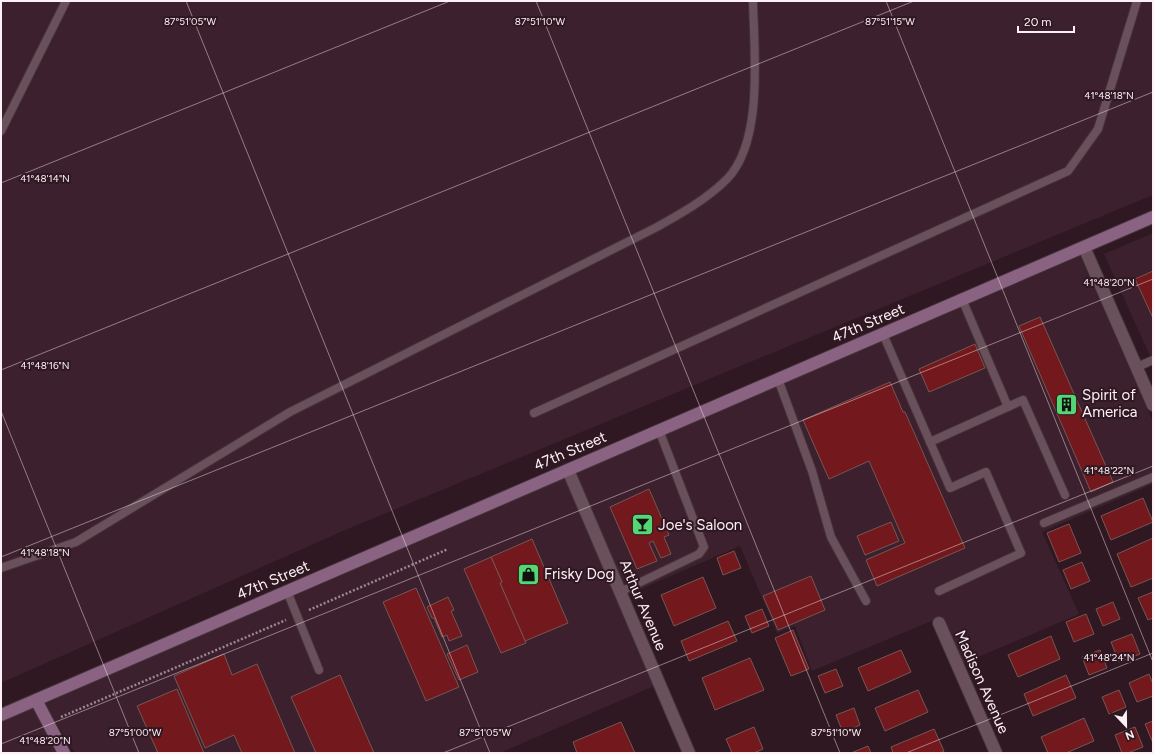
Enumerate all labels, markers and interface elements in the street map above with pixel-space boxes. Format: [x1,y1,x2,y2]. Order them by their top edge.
scale bar [1018,8,1074,34]
text: 87°51'05"W [164,15,216,28]
text: 87°51'10"W [515,15,566,28]
text: 87°51'15"W [865,15,915,28]
text: 20 m [1024,15,1052,29]
text: 41°48'18"N [1084,89,1134,102]
text: 41°48'14"N [20,172,70,185]
text: 41°48'20"N [1083,276,1135,289]
street label: 47th Street [829,300,907,346]
text: 41°48'16"N [20,359,70,372]
place label: Spirit of America [1082,386,1137,421]
building icon: Spirit of America [1053,391,1079,417]
street label: 47th Street [531,428,609,474]
text: 41°48'22"N [1084,464,1134,477]
bar icon: Joe's Saloon [629,512,655,538]
place label: Joe's Saloon [658,516,742,534]
text: 41°48'18"N [20,546,70,559]
street label: 47th Street [234,557,312,603]
street label: Arthur Avenue [616,557,670,653]
shop icon: Frisky Dog [515,561,541,587]
place label: Frisky Dog [544,565,614,583]
street label: Madison Avenue [951,628,1013,736]
text: 41°48'24"N [1083,651,1135,664]
north arrow [1106,706,1146,746]
text: 87°51'00"W [109,726,162,739]
text: 87°51'05"W [459,726,511,739]
text: 87°51'10"W [811,726,862,739]
text: N [1123,727,1136,742]
text: 41°48'20"N [19,734,71,747]

